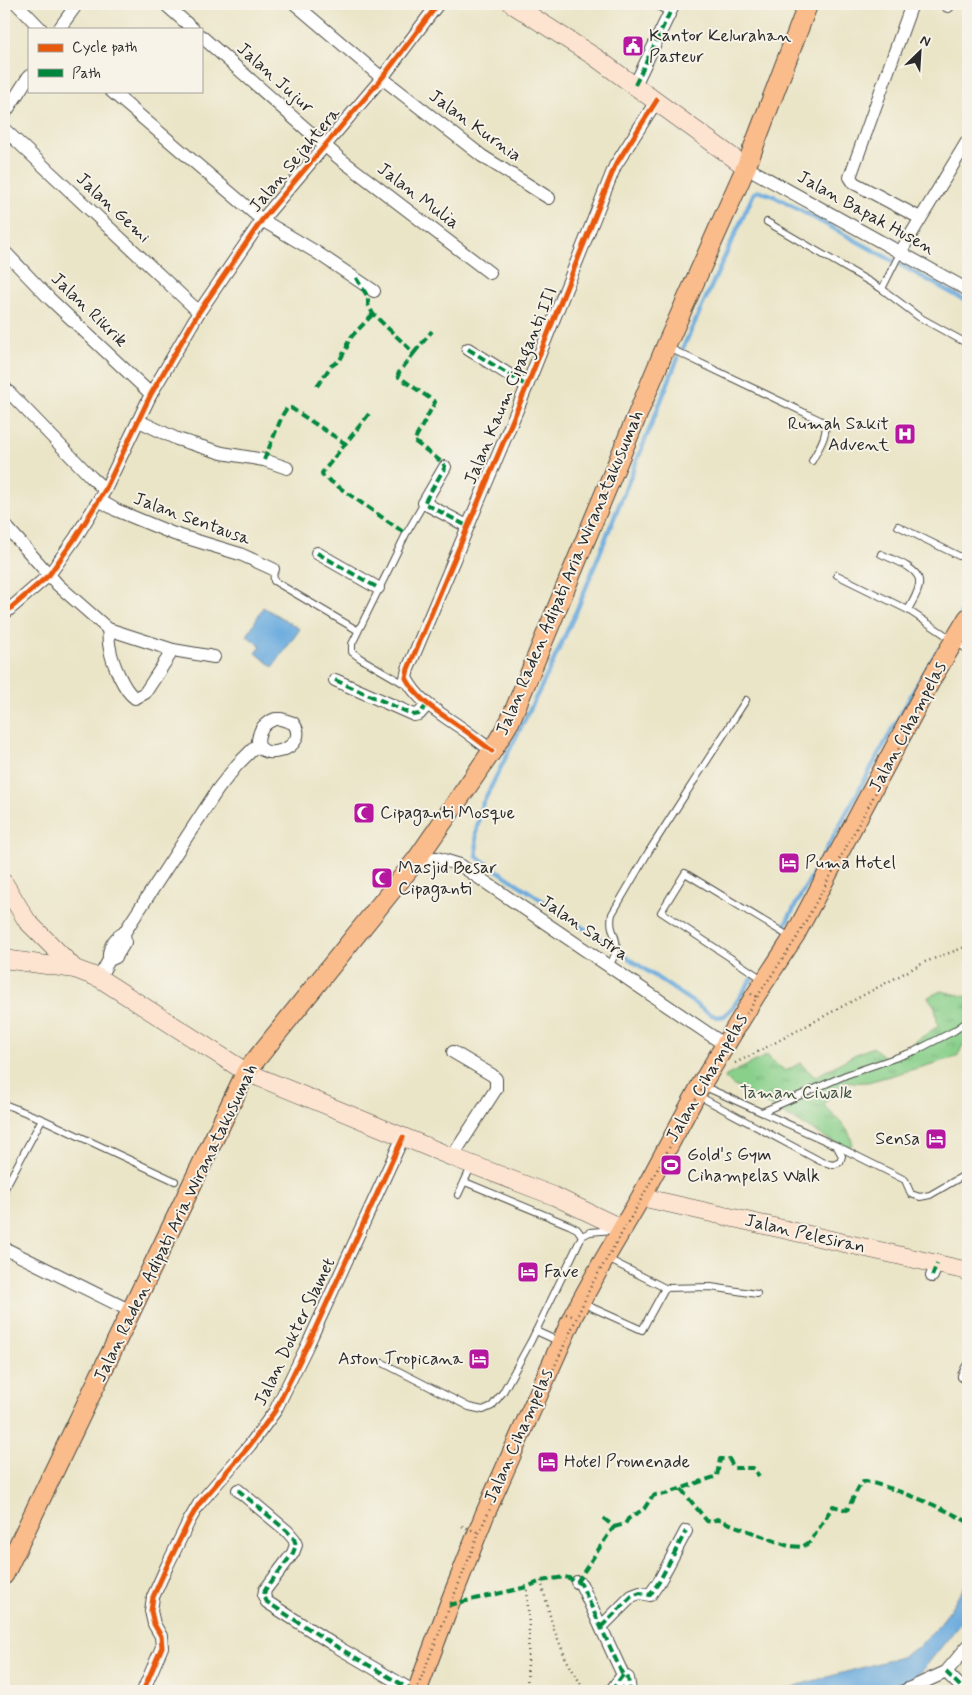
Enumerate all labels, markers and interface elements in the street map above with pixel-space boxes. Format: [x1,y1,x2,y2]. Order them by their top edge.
place label: Kantor Kelurahan Pasteur [649,24,791,69]
legend [28,28,202,92]
north arrow [894,28,944,78]
text: N [917,31,933,51]
public building icon: Kantor Kelurahan Pasteur [621,34,645,58]
street label: Jalan Jujur [231,37,319,119]
text: Cycle path [72,38,137,58]
text: Path [72,64,101,84]
street label: Jalan Kurnia [424,84,526,168]
street label: Jalan Sejahtera [244,102,346,218]
street label: Jalan Mulia [372,157,464,235]
street label: Jalan Bapak Husen [793,165,939,261]
street label: Jalan Gemi [71,167,155,249]
street label: Jalan Rikrik [45,267,133,353]
street label: Jalan Kaum Cipaganti III [459,284,565,489]
street label: Jalan Raden Adipati Aria Wiranatakusumah [490,407,650,739]
place label: Rumah Sakit Advent [788,412,889,457]
hospital icon: Rumah Sakit Advent [893,422,917,446]
street label: Jalan Sentausa [130,487,254,551]
street label: Jalan Cihampelas [863,658,953,796]
mosque icon: Cipaganti Mosque [352,801,376,825]
place label: Cipaganti Mosque [380,801,515,826]
hotel icon: Puma Hotel [777,851,801,875]
place label: Puma Hotel [805,851,896,875]
place label: Masjid Besar Cipaganti [398,856,497,902]
mosque icon: Masjid Besar Cipaganti [370,866,394,890]
street label: Jalan Sastra [535,890,633,966]
street label: Jalan Cihampelas [660,1009,754,1147]
street label: Jalan Raden Adipati Aria Wiranatakusumah [88,1060,264,1386]
park label: Taman Ciwalk [740,1081,852,1105]
place label: Sensa [875,1127,920,1151]
hotel icon: Sensa [924,1127,948,1151]
place label: Gold's Gym Cihampelas Walk [687,1143,820,1188]
sports icon: Gold's Gym Cihampelas Walk [659,1153,683,1177]
street label: Jalan Pelesiran [742,1208,868,1260]
street label: Jalan Dokter Slamet [249,1254,341,1410]
hotel icon: Fave [516,1260,540,1284]
place label: Fave [544,1260,579,1284]
place label: Aston Tropicana [338,1347,463,1371]
hotel icon: Aston Tropicana [467,1347,491,1371]
street label: Jalan Cihampelas [479,1365,559,1507]
hotel icon: Hotel Promenade [536,1450,560,1474]
place label: Hotel Promenade [564,1450,690,1474]

